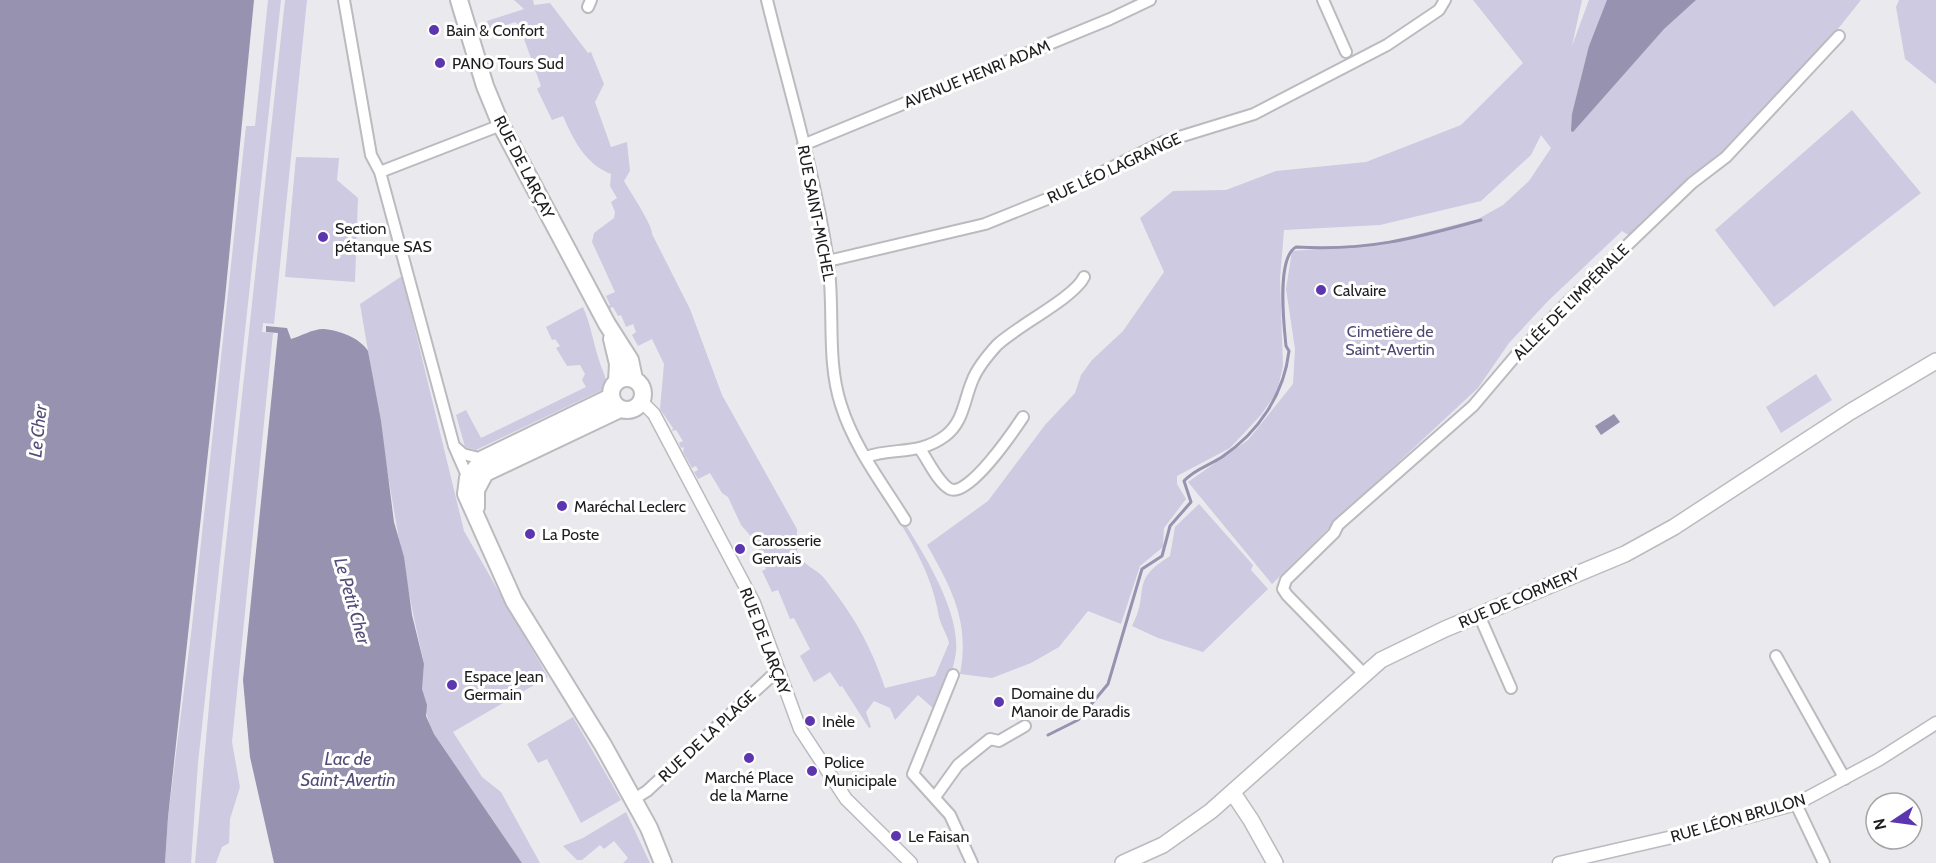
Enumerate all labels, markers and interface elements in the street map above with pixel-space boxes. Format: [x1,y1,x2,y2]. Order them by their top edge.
place label: Bain & Confort [446,21,545,40]
marker: Bain & Confort [427,23,441,37]
street label: AVENUE HENRI ADAM [901,36,1053,112]
place label: PANO Tours Sud [452,54,564,73]
marker: PANO Tours Sud [433,56,447,70]
street label: RUE DE LARÇAY [490,112,559,223]
street label: RUE LÉO LAGRANGE [1044,129,1184,207]
street label: RUE SAINT-MICHEL [794,143,838,283]
place label: Section pétanque SAS [335,219,432,256]
marker: Section pétanque SAS [316,230,330,244]
street label: ALLÉE DE L'IMPÉRIALE [1509,240,1633,364]
place label: Calvaire [1333,281,1386,300]
marker: Calvaire [1314,283,1328,297]
park label: Cimetière de Saint-Avertin [1345,322,1435,359]
water label: Le Cher [24,402,52,459]
place label: Maréchal Leclerc [574,497,686,516]
marker: Maréchal Leclerc [555,499,569,513]
place label: La Poste [542,525,599,544]
marker: La Poste [523,527,537,541]
place label: Carosserie Gervais [752,531,821,568]
marker: Carosserie Gervais [733,542,747,556]
water label: Le Petit Cher [329,555,375,648]
street label: RUE DE CORMERY [1456,564,1583,632]
street label: RUE DE LARÇAY [736,585,794,698]
place label: Espace Jean Germain [464,667,544,704]
marker: Espace Jean Germain [445,678,459,692]
place label: Domaine du Manoir de Paradis [1011,684,1131,721]
street label: RUE DE LA PLAGE [655,686,760,786]
marker: Domaine du Manoir de Paradis [992,695,1006,709]
place label: Inèle [822,712,855,731]
marker: Inèle [803,714,817,728]
water label: Lac de Saint-Avertin [301,748,395,791]
marker: Marché Place de la Marne [742,751,756,765]
place label: Police Municipale [824,753,897,790]
marker: Police Municipale [805,764,819,778]
place label: Marché Place de la Marne [704,768,794,805]
street label: RUE LÉON BRULON [1668,790,1808,846]
north arrow [1864,791,1924,851]
text: N [1869,817,1890,832]
place label: Le Faisan [908,827,969,846]
marker: Le Faisan [889,829,903,843]

